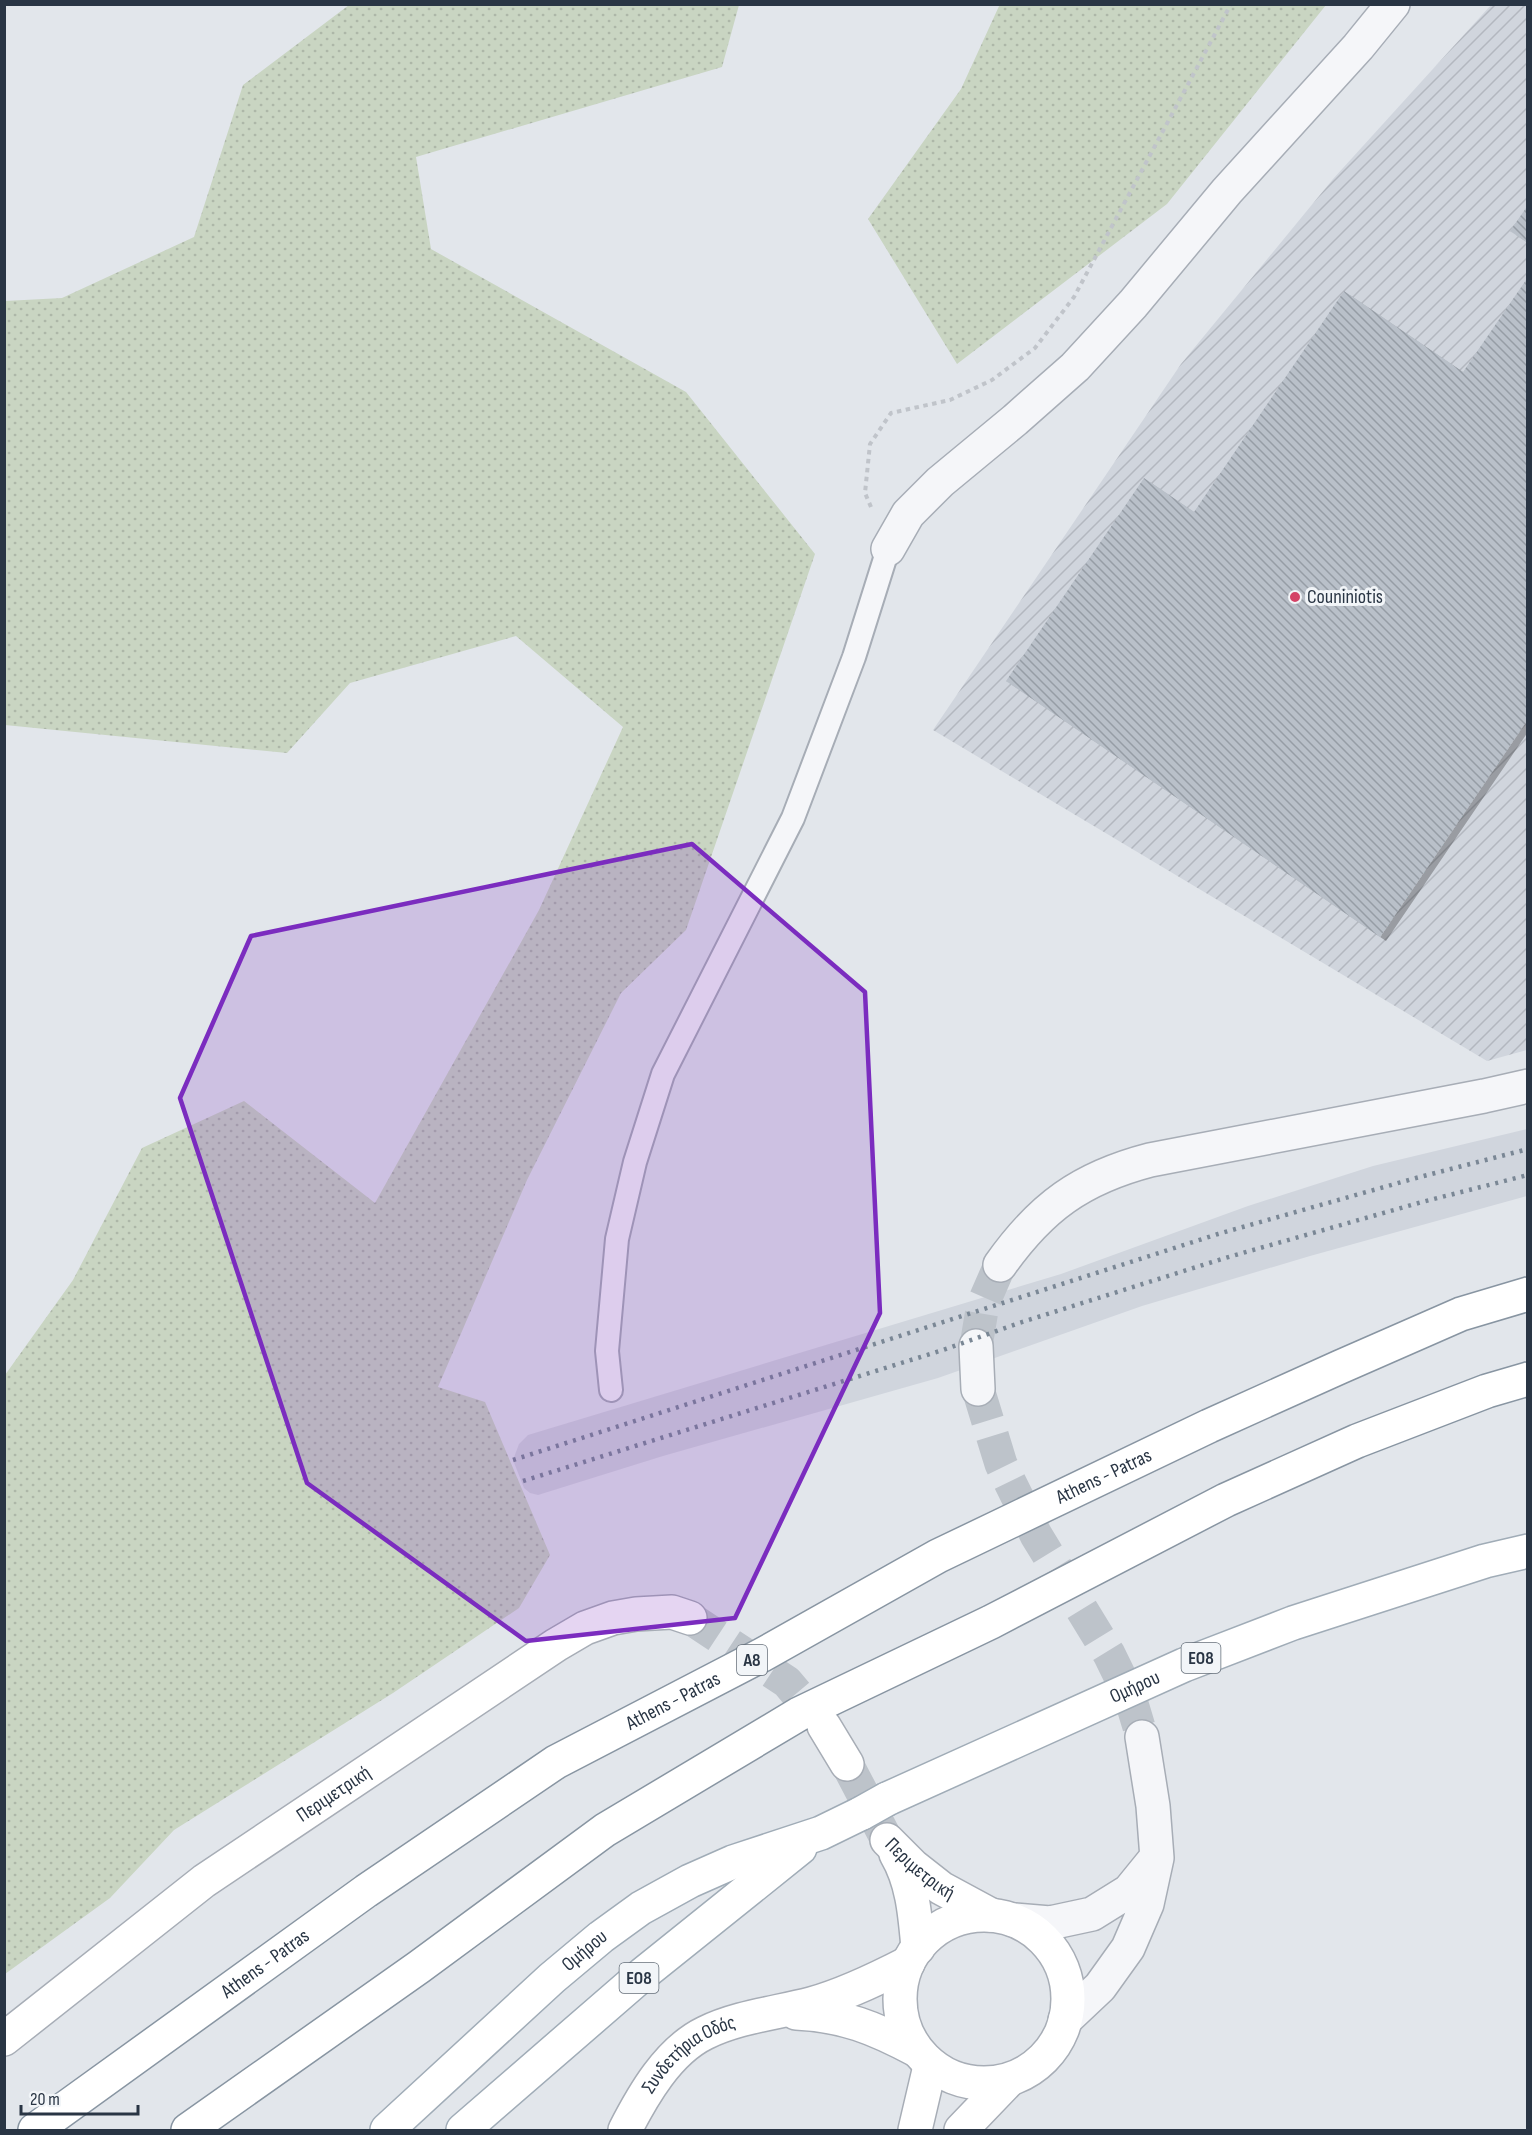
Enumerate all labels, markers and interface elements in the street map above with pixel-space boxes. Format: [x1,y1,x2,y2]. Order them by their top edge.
place label: Couniniotis [1307,585,1383,609]
marker: Couniniotis [1288,590,1302,604]
street label: Athens - Patras [1051,1443,1156,1510]
road number: ΕΟ8 [1182,1643,1220,1673]
road number: Α8 [737,1645,767,1675]
street label: Ομήρου [1106,1665,1164,1709]
street label: Athens - Patras [621,1667,725,1736]
street label: Περιμετρική [292,1761,375,1827]
street label: Περιμετρική [880,1833,959,1905]
street label: Athens - Patras [216,1924,314,2004]
street label: Ομήρου [557,1924,612,1977]
road number: ΕΟ8 [620,1963,658,1993]
street label: Συνδετήρια Οδός [637,2010,738,2098]
scale bar [21,2078,138,2116]
text: 20 m [30,2089,60,2110]

